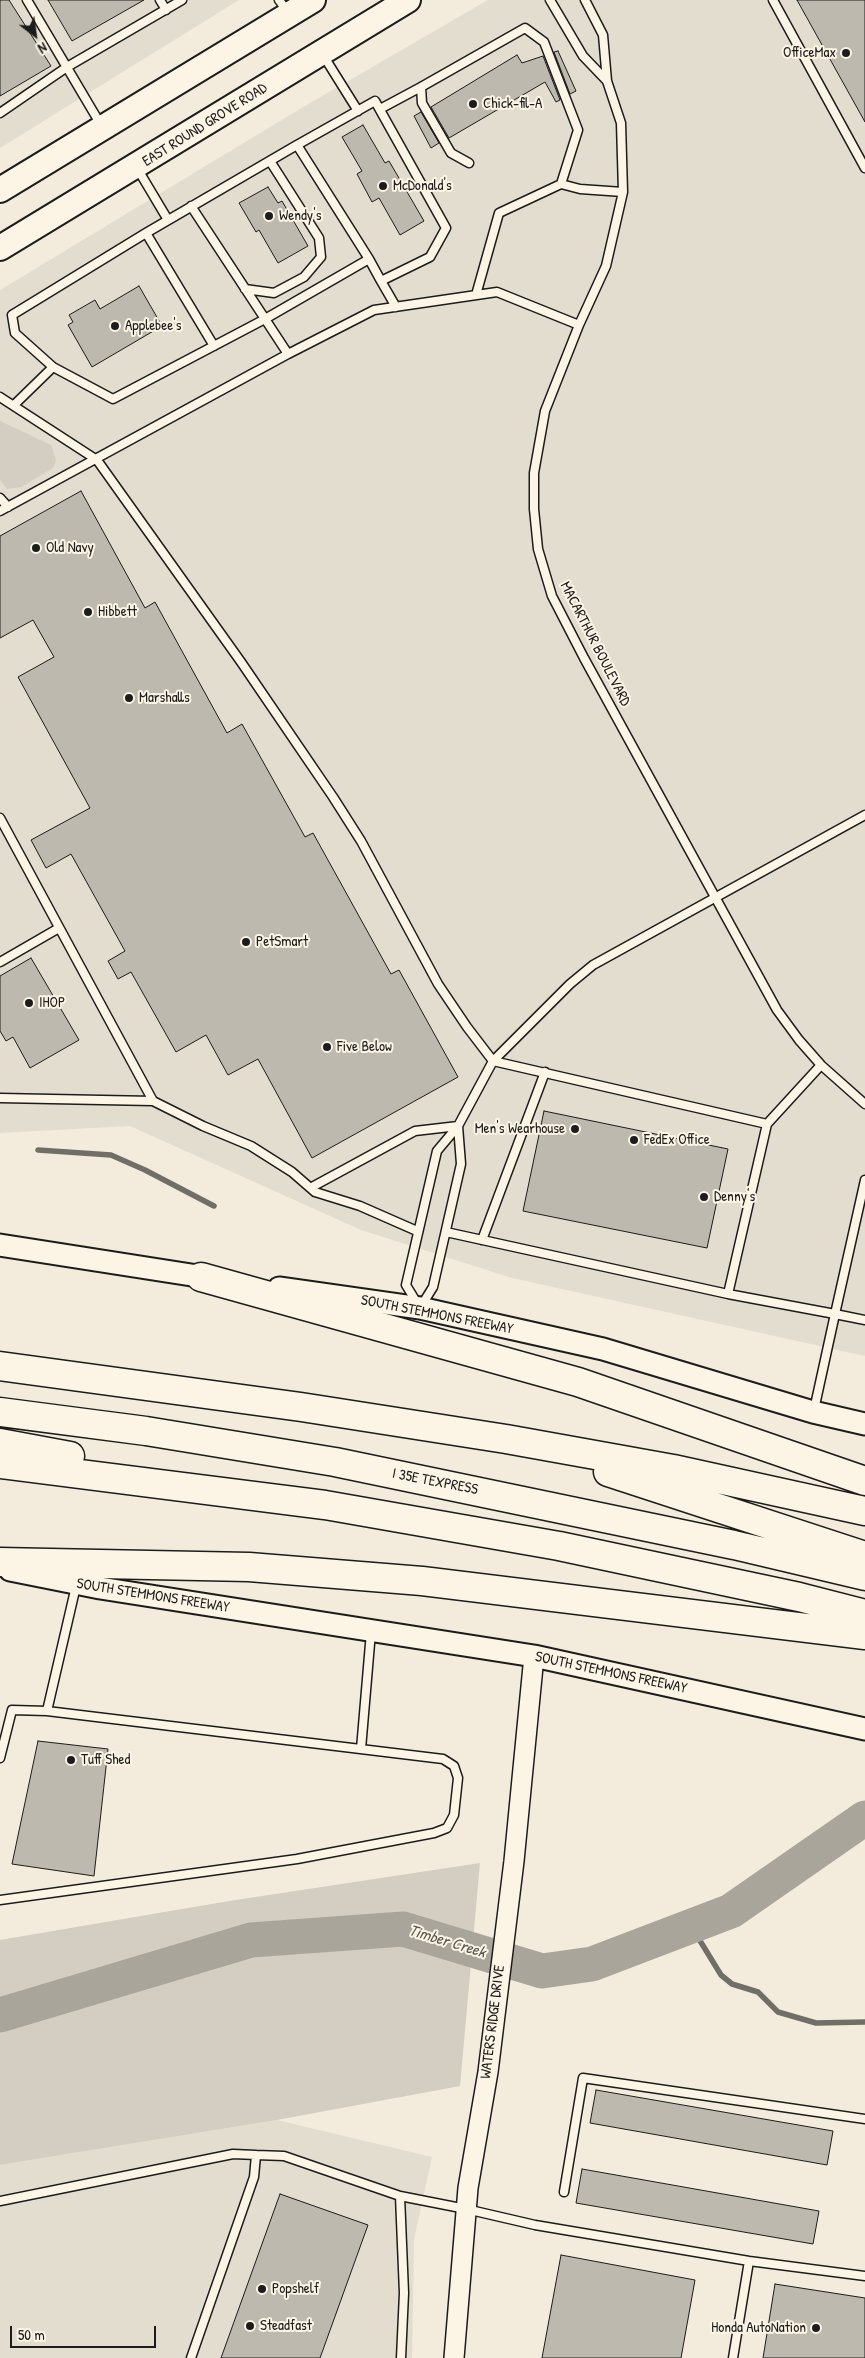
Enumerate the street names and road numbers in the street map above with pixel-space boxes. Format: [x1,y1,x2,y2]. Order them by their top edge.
street label: EAST ROUND GROVE ROAD [139,79,271,171]
street label: MACARTHUR BOULEVARD [556,579,634,709]
street label: SOUTH STEMMONS FREEWAY [359,1291,515,1339]
street label: I 35E TEXPRESS [390,1465,480,1499]
street label: SOUTH STEMMONS FREEWAY [75,1575,231,1617]
street label: SOUTH STEMMONS FREEWAY [533,1648,689,1698]
street label: WATERS RIDGE DRIVE [477,1964,509,2080]

